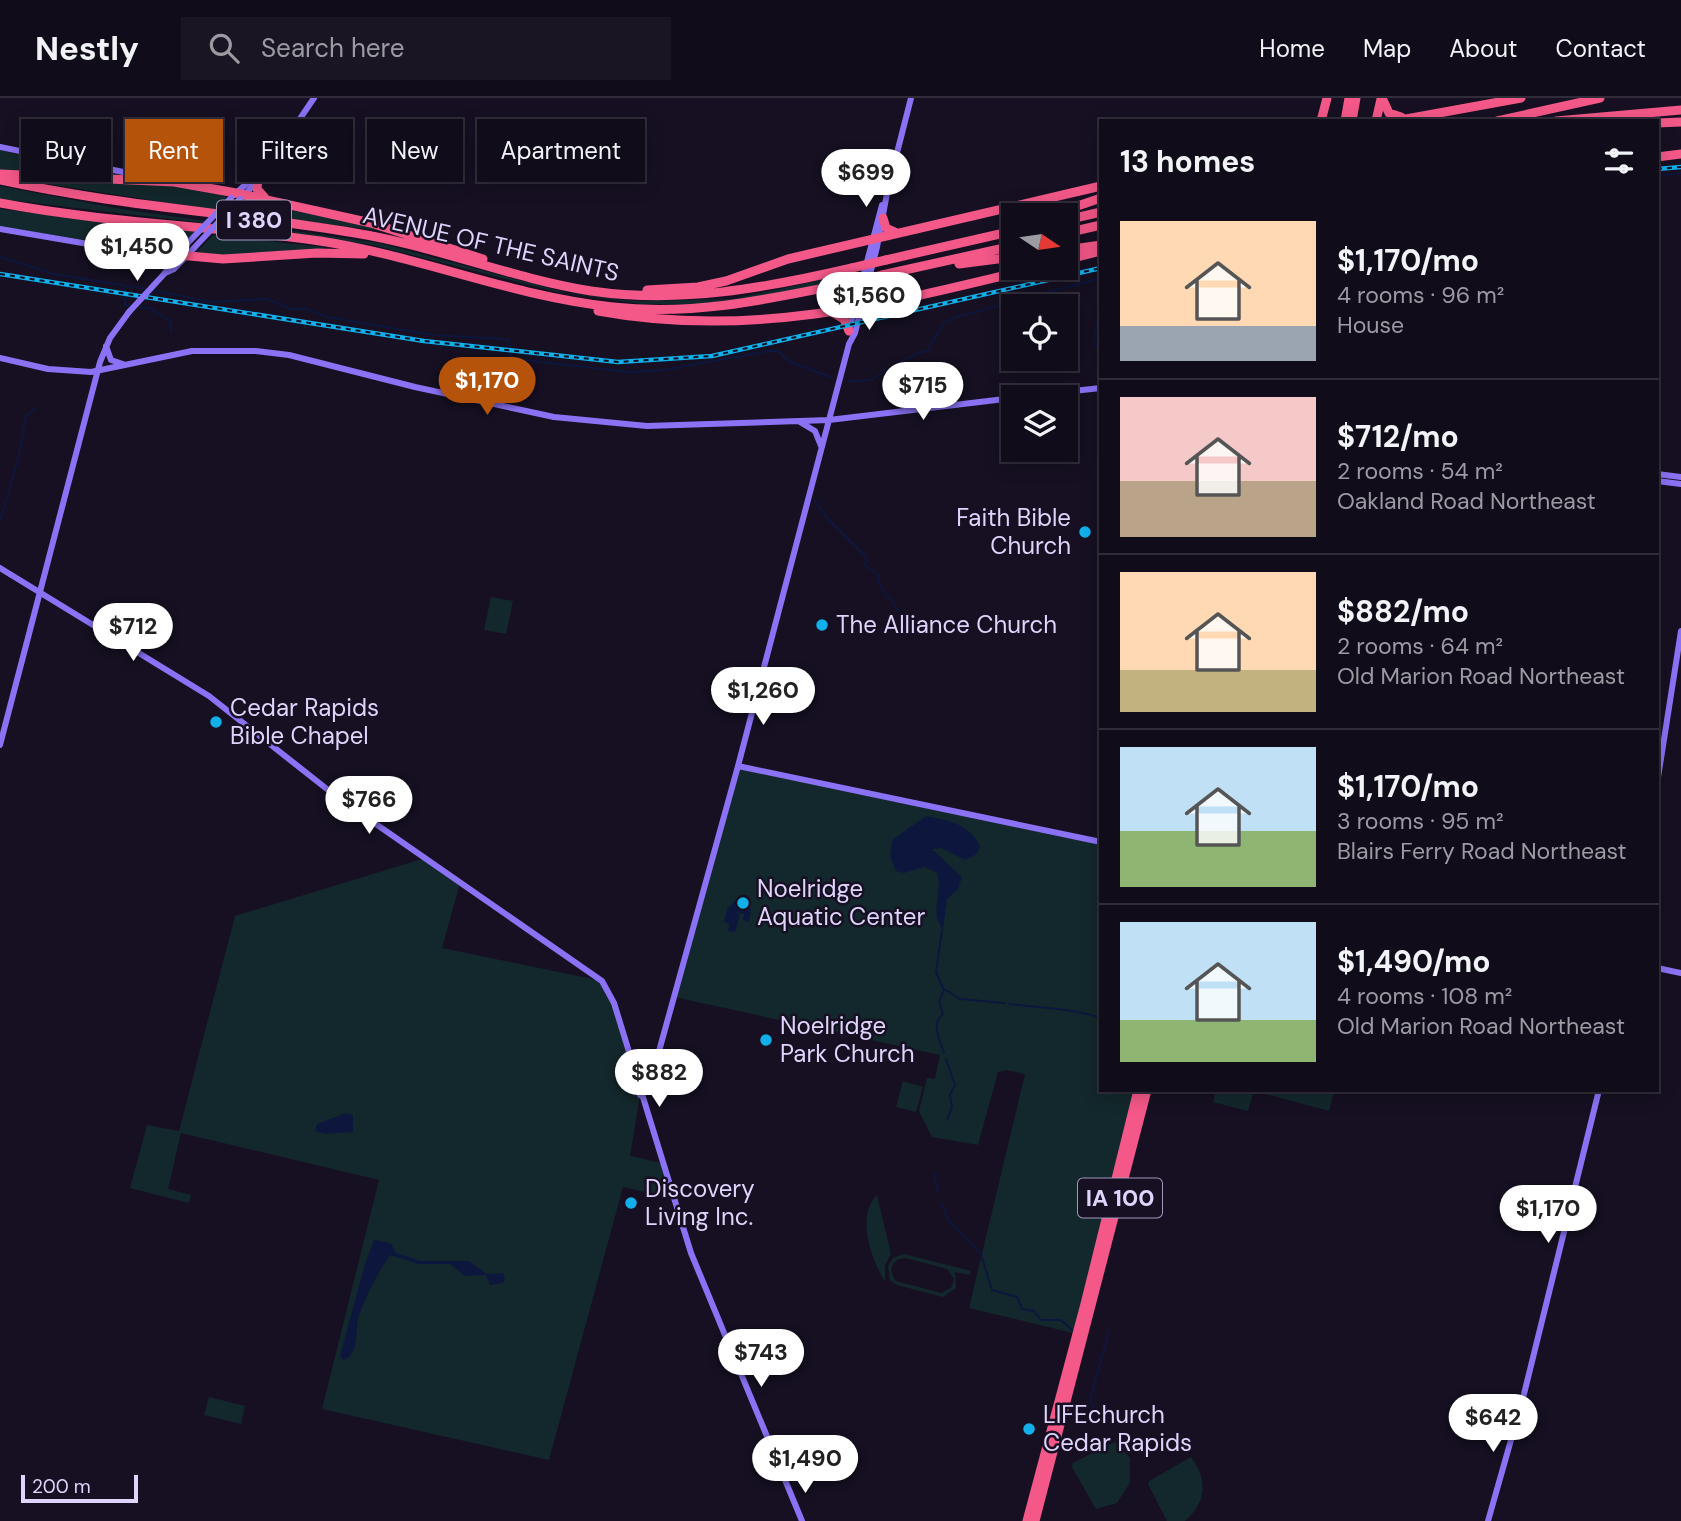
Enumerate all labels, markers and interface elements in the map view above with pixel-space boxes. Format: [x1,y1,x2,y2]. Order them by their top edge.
search box [181,17,671,80]
text: Nestly [35,27,139,70]
icon: search [205,29,243,67]
text: Search here [261,31,405,65]
text: Home [1259,33,1325,64]
text: Map [1363,33,1411,64]
text: About [1449,33,1518,64]
text: Contact [1556,33,1646,64]
chip: Buy [21,119,111,182]
chip: Rent [125,119,223,182]
chip: Filters [237,119,353,182]
chip: New [367,119,463,182]
chip: Apartment [477,119,645,182]
text: 13 homes [1120,142,1255,181]
icon: filters [1600,142,1638,180]
pin: $699 [825,150,907,209]
text: $699 [837,157,895,187]
street label: AVENUE OF THE SAINTS [360,199,622,288]
road number: I 380 [217,200,291,239]
north arrow [1001,203,1078,280]
map controls [1001,203,1078,462]
pin: $1,450 [80,223,194,283]
text: $1,450 [100,231,174,261]
text: $1,170/mo [1337,241,1479,280]
icon: home [1176,249,1260,333]
pin: $1,560 [812,272,926,332]
text: $1,560 [832,280,906,310]
text: 4 rooms · 96 m² [1337,280,1504,310]
button: locate [1001,294,1078,371]
text: House [1337,310,1404,340]
pin: $1,170 [430,358,544,417]
pin: $715 [882,362,964,422]
text: $1,170 [455,365,519,395]
text: $715 [898,370,948,400]
button: layers [1001,385,1078,462]
text: $712/mo [1337,417,1459,456]
icon: home [1176,425,1260,509]
text: 2 rooms · 54 m² [1337,456,1503,486]
text: Oakland Road Northeast [1337,486,1596,516]
place label: Faith Bible Church [956,502,1071,561]
marker: Faith Bible Church [1077,524,1093,540]
text: $882/mo [1337,592,1469,631]
icon: home [1176,600,1260,684]
pin: $712 [92,603,174,663]
place label: The Alliance Church [836,609,1057,640]
text: $712 [109,611,157,641]
marker: The Alliance Church [814,617,830,633]
text: 2 rooms · 64 m² [1337,631,1503,661]
text: Old Marion Road Northeast [1337,661,1625,691]
pin: $1,260 [706,668,820,727]
text: $1,260 [727,675,799,705]
place label: Cedar Rapids Bible Chapel [230,692,379,751]
marker: Cedar Rapids Bible Chapel [208,714,224,730]
text: $1,170/mo [1337,767,1479,806]
icon: home [1176,775,1260,859]
pin: $766 [328,776,410,836]
text: $766 [341,784,397,814]
text: 3 rooms · 95 m² [1337,806,1504,836]
text: Blairs Ferry Road Northeast [1337,836,1627,866]
place label: Noelridge Aquatic Center [757,873,925,932]
marker: Noelridge Aquatic Center [735,895,751,911]
text: $1,490/mo [1337,942,1491,981]
icon: home [1176,950,1260,1034]
text: 4 rooms · 108 m² [1337,981,1512,1011]
place label: Noelridge Park Church [780,1010,915,1069]
text: Old Marion Road Northeast [1337,1011,1625,1041]
marker: Noelridge Park Church [758,1032,774,1048]
pin: $882 [618,1049,700,1109]
text: $882 [631,1057,687,1087]
place label: Discovery Living Inc. [645,1173,755,1232]
road number: IA 100 [1078,1178,1162,1218]
pin: $1,170 [1491,1186,1605,1245]
text: $1,170 [1516,1193,1580,1223]
marker: Discovery Living Inc. [623,1195,639,1211]
pin: $743 [720,1330,802,1389]
text: $743 [734,1337,788,1367]
pin: $642 [1452,1394,1534,1454]
place label: LIFEchurch Cedar Rapids [1043,1399,1192,1458]
text: $642 [1465,1402,1521,1432]
marker: LIFEchurch Cedar Rapids [1021,1421,1037,1437]
pin: $1,490 [748,1436,862,1495]
text: $1,490 [768,1443,842,1473]
scale bar [21,1472,138,1504]
text: 200 m [32,1474,91,1499]

